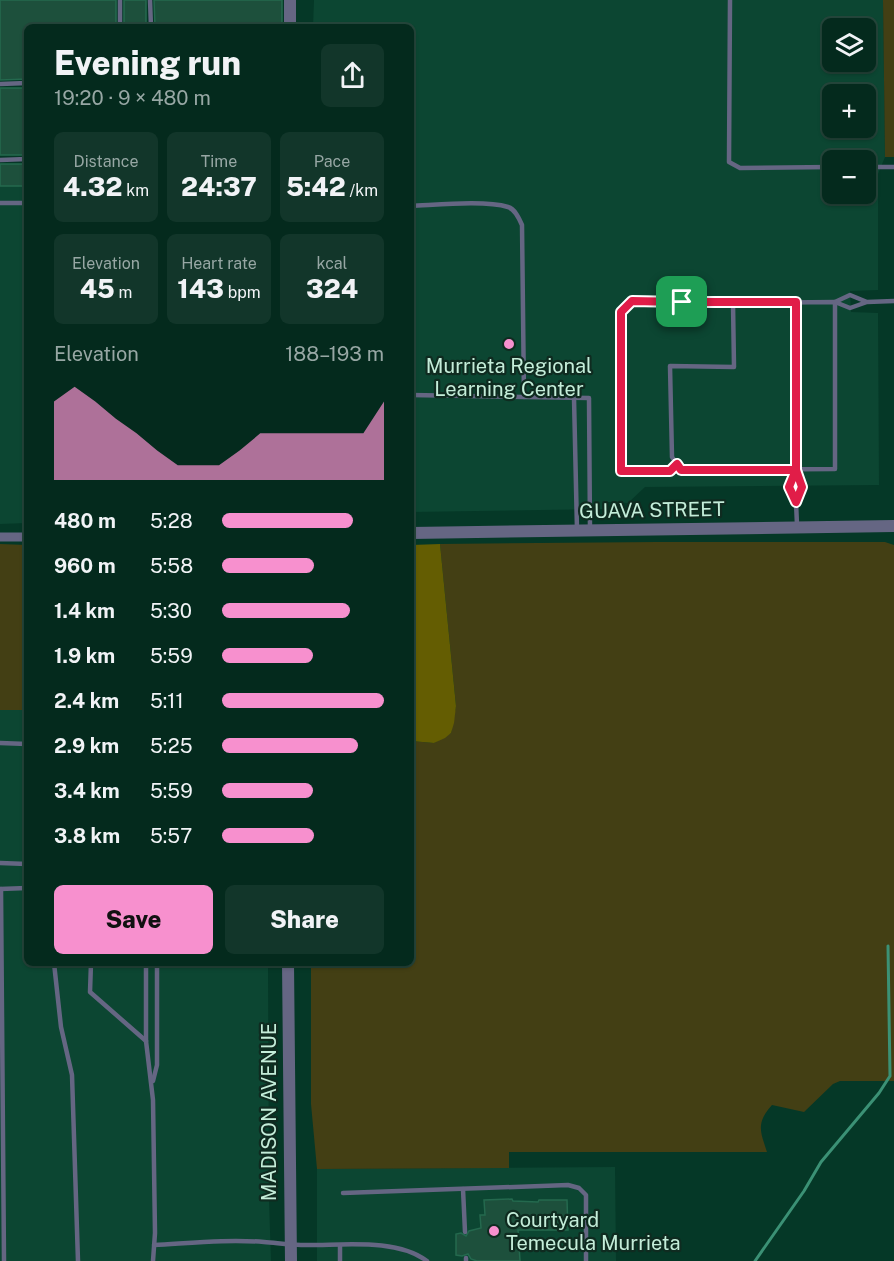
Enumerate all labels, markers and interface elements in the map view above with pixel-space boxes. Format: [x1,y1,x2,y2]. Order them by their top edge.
map controls [822,18,876,204]
button: layers [822,18,876,72]
text: Evening run [54,44,241,82]
button: share [321,44,384,107]
button: + [822,84,876,138]
text: 19:20 · 9 × 480 m [54,86,211,110]
button: − [822,150,876,204]
text: Distance [74,152,138,171]
text: Time [201,152,237,171]
text: Pace [314,152,350,171]
text: 4.32 [63,171,122,202]
text: 24:37 [181,171,257,202]
text: 5:42 [286,171,346,202]
text: km [122,181,149,200]
text: /km [346,181,378,200]
text: Elevation [72,254,140,273]
text: Heart rate [181,254,257,273]
text: kcal [317,254,347,273]
text: 45 [80,273,115,304]
text: 143 [177,273,224,304]
text: 324 [306,273,358,304]
pin [656,276,707,327]
text: m [115,283,132,302]
text: bpm [224,283,261,302]
icon: arrive [665,285,698,318]
marker: Murrieta Regional Learning Center [502,337,516,351]
text: Elevation [54,342,139,366]
text: 188–193 m [285,342,384,366]
place label: Murrieta Regional Learning Center [426,354,592,401]
street label: GUAVA STREET [579,497,725,523]
text: 480 m [54,509,116,533]
text: 5:28 [150,509,193,533]
text: 960 m [54,554,116,578]
text: 5:58 [150,554,193,578]
text: 1.4 km [54,599,115,623]
text: 5:30 [150,599,192,623]
text: 1.9 km [54,644,115,668]
text: 5:59 [150,644,193,668]
text: 2.4 km [54,689,119,713]
text: 5:11 [150,689,184,713]
text: 2.9 km [54,734,119,758]
text: 5:25 [150,734,192,758]
text: 3.4 km [54,779,120,803]
text: 5:59 [150,779,193,803]
text: 3.8 km [54,824,120,848]
text: 5:57 [150,824,192,848]
button: Save [54,885,213,954]
button: Share [225,885,384,954]
street label: MADISON AVENUE [257,1023,281,1201]
place label: Courtyard Temecula Murrieta [506,1208,681,1255]
marker: Courtyard Temecula Murrieta [487,1224,501,1238]

